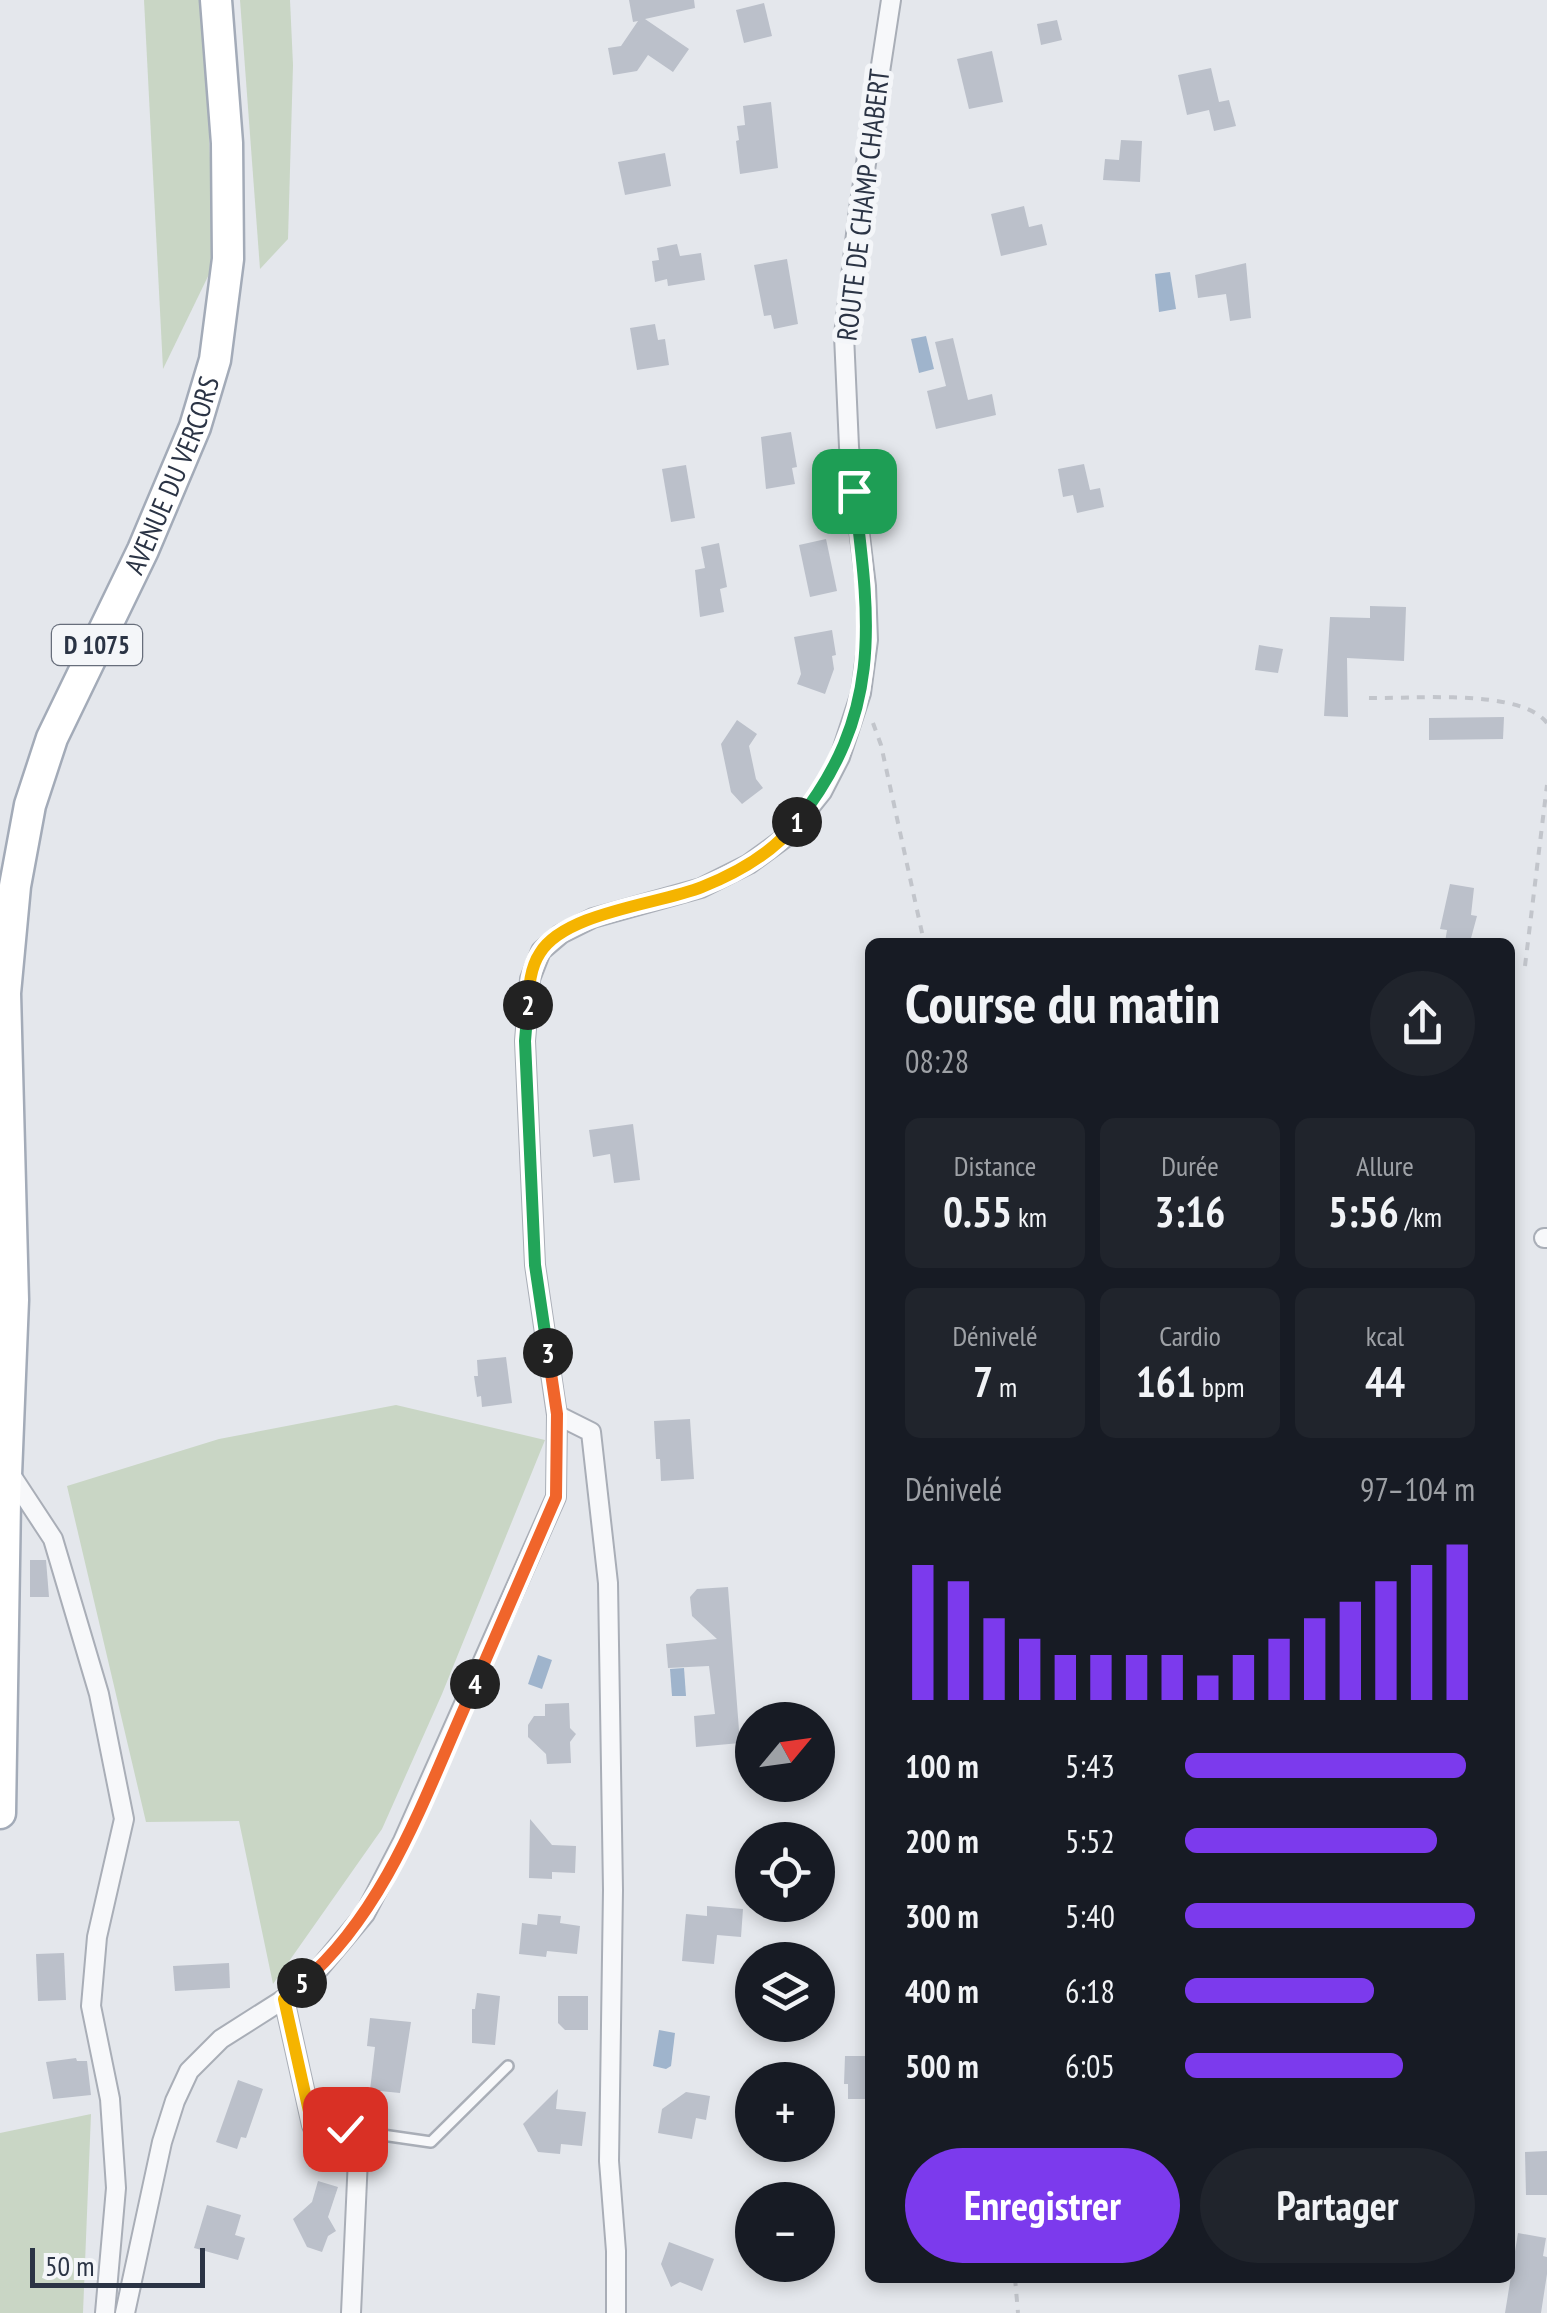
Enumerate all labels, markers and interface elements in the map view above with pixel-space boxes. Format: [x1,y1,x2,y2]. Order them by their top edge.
street label: ROUTE DE CHAMP CHABERT [827,67,898,343]
street label: AVENUE DU VERCORS [115,372,227,580]
pin [812,449,897,534]
icon: arrive [827,464,882,519]
road number: D 1075 [52,625,142,665]
pin: 1 [772,797,822,847]
text: 1 [790,803,804,840]
text: Course du matin [905,967,1220,1038]
button: share [1370,971,1475,1076]
pin: 2 [503,980,553,1030]
text: 2 [521,986,535,1023]
text: 08:28 [905,1040,969,1082]
text: Distance [954,1147,1036,1184]
text: Durée [1161,1147,1219,1184]
text: Allure [1356,1147,1414,1184]
text: 0.55 [943,1184,1012,1239]
text: 3:16 [1155,1184,1225,1239]
text: 5:56 [1328,1184,1399,1239]
text: km [1012,1198,1047,1235]
text: /km [1399,1198,1442,1235]
text: Dénivelé [952,1317,1038,1354]
text: Cardio [1159,1317,1221,1354]
text: kcal [1366,1317,1404,1354]
pin: 3 [523,1328,573,1378]
text: 3 [541,1334,555,1371]
text: 7 [973,1354,993,1409]
text: 161 [1136,1354,1196,1409]
text: 44 [1365,1354,1405,1409]
text: m [993,1368,1017,1405]
text: bpm [1196,1368,1244,1405]
text: Dénivelé [905,1468,1002,1510]
text: 97–104 m [1360,1468,1475,1510]
pin: 4 [450,1659,500,1709]
text: 4 [468,1665,482,1702]
north arrow [735,1702,835,1802]
map controls [735,1702,835,2282]
text: 100 m [905,1745,979,1787]
text: 5:43 [1065,1745,1115,1787]
text: 200 m [905,1820,979,1862]
text: 5:52 [1065,1820,1115,1862]
button: locate [735,1822,835,1922]
text: 300 m [905,1895,979,1937]
text: 5:40 [1065,1895,1115,1937]
button: layers [735,1942,835,2042]
pin: 5 [277,1958,327,2008]
text: 5 [295,1964,309,2001]
text: 400 m [905,1970,979,2012]
text: 6:18 [1065,1970,1115,2012]
text: 500 m [905,2045,979,2087]
text: 6:05 [1065,2045,1115,2087]
button: + [735,2062,835,2162]
pin [303,2087,388,2172]
icon: check [318,2102,373,2157]
button: Enregistrer [905,2148,1180,2263]
button: Partager [1200,2148,1475,2263]
button: − [735,2182,835,2282]
scale bar [30,2243,205,2288]
text: 50 m [45,2247,94,2284]

